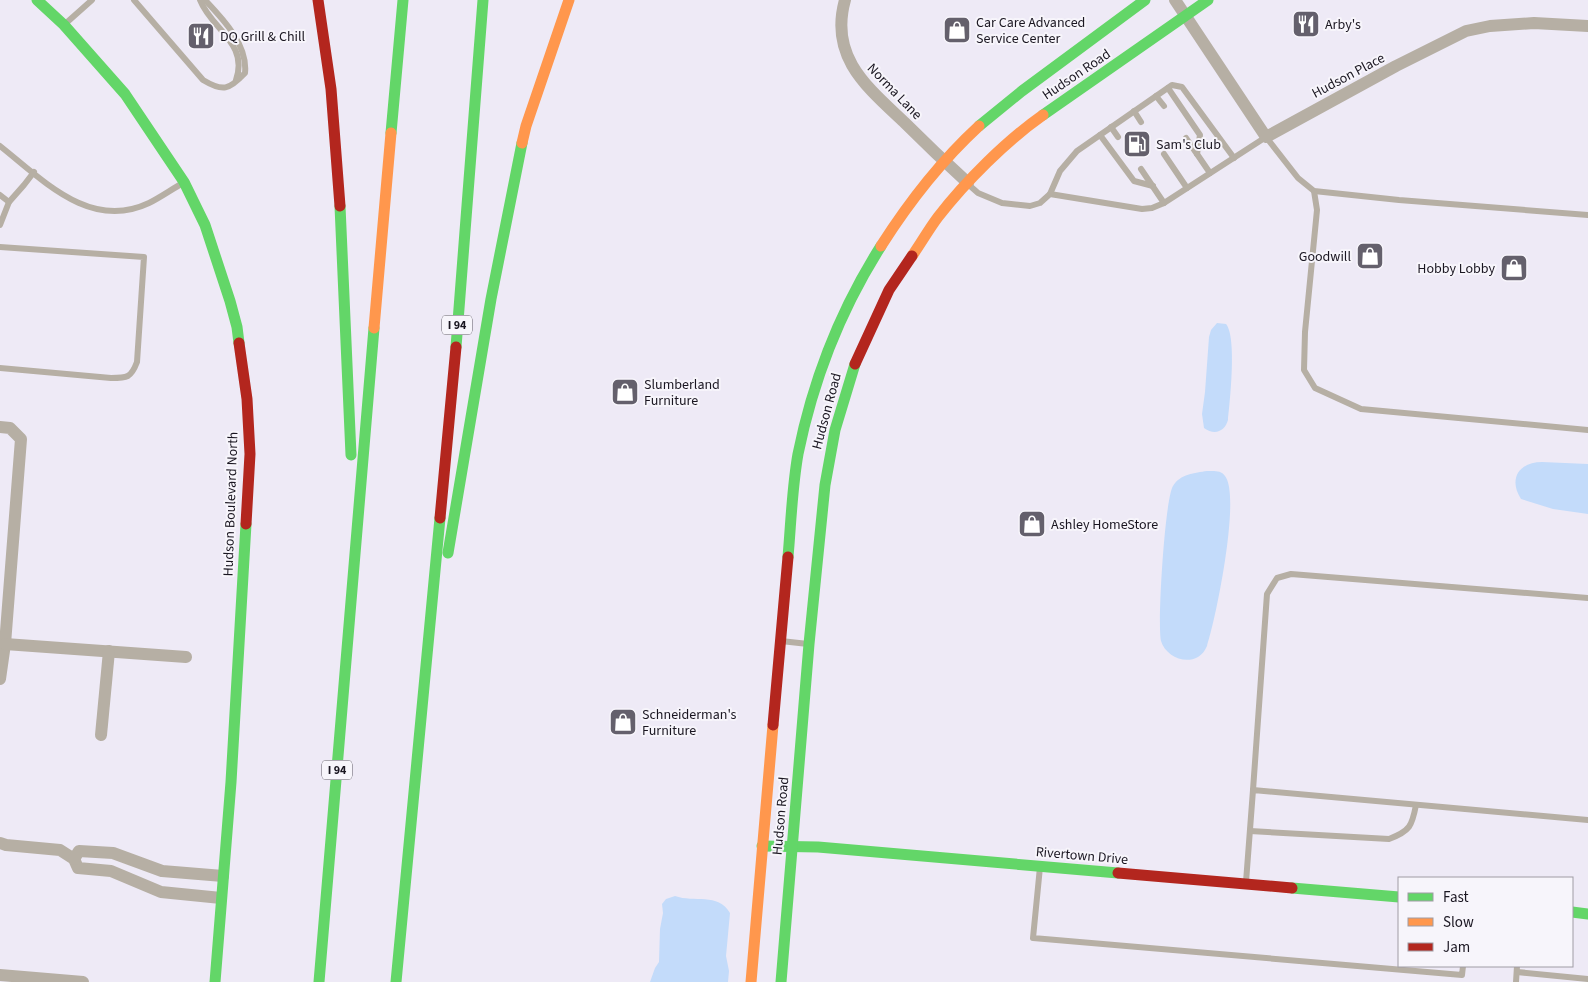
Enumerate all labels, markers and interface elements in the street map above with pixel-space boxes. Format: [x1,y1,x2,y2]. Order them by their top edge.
restaurant icon: Arby's [1291,9,1321,39]
place label: Car Care Advanced Service Center [976,13,1085,49]
shop icon: Car Care Advanced Service Center [942,15,972,45]
place label: Arby's [1325,15,1361,35]
restaurant icon: DQ Grill & Chill [186,21,216,51]
place label: DQ Grill & Chill [220,27,306,47]
street label: Hudson Road [1038,45,1115,105]
street label: Hudson Place [1308,48,1389,103]
street label: Norma Lane [862,59,926,124]
fuel station icon: Sam's Club [1122,129,1152,159]
place label: Sam's Club [1156,135,1221,155]
shop icon: Goodwill [1355,241,1385,271]
place label: Goodwill [1299,247,1351,267]
shop icon: Hobby Lobby [1499,253,1529,283]
place label: Hobby Lobby [1417,259,1495,279]
road number: I 94 [442,316,472,334]
street label: Hudson Road [807,371,847,452]
place label: Slumberland Furniture [644,375,720,411]
shop icon: Slumberland Furniture [610,377,640,407]
street label: Hudson Boulevard North [218,431,244,577]
shop icon: Ashley HomeStore [1017,509,1047,539]
place label: Ashley HomeStore [1051,515,1158,535]
place label: Schneiderman's Furniture [642,705,737,741]
shop icon: Schneiderman's Furniture [608,707,638,737]
road number: I 94 [322,760,352,780]
street label: Hudson Road [768,776,794,856]
street label: Rivertown Drive [1035,842,1129,870]
legend [1398,877,1573,967]
text: Fast [1443,887,1469,908]
text: Slow [1443,912,1474,933]
text: Jam [1443,937,1470,958]

